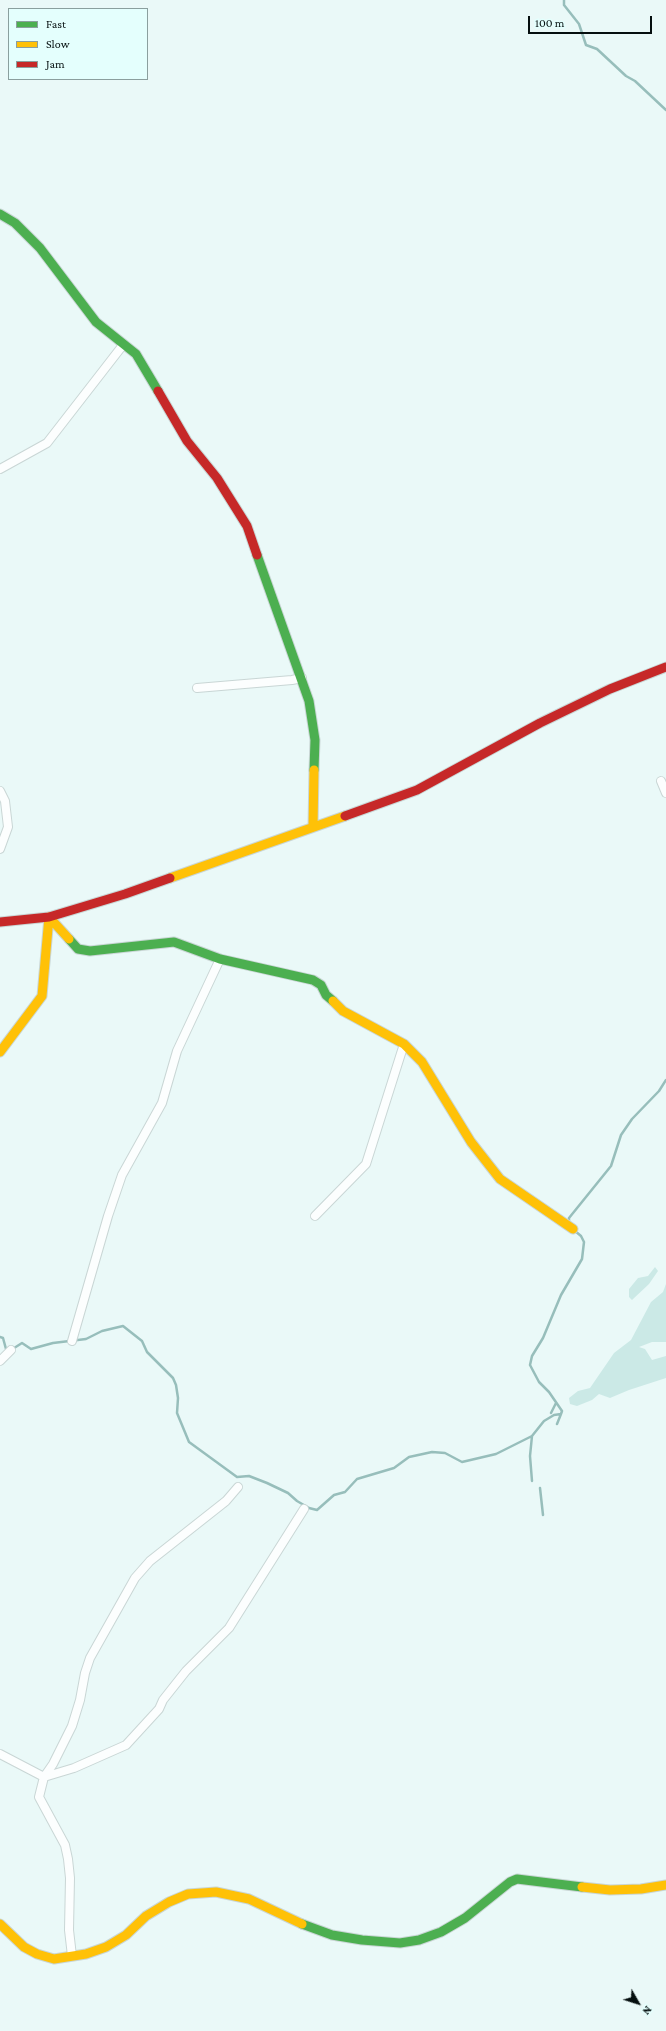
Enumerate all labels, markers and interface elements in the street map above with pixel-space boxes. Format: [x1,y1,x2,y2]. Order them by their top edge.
legend [8,8,148,80]
scale bar [530,8,654,34]
text: 100 m [535,16,564,30]
text: Fast [46,17,66,31]
text: Slow [46,37,70,51]
text: Jam [46,57,65,71]
north arrow [618,1983,658,2023]
text: N [640,2004,654,2017]

